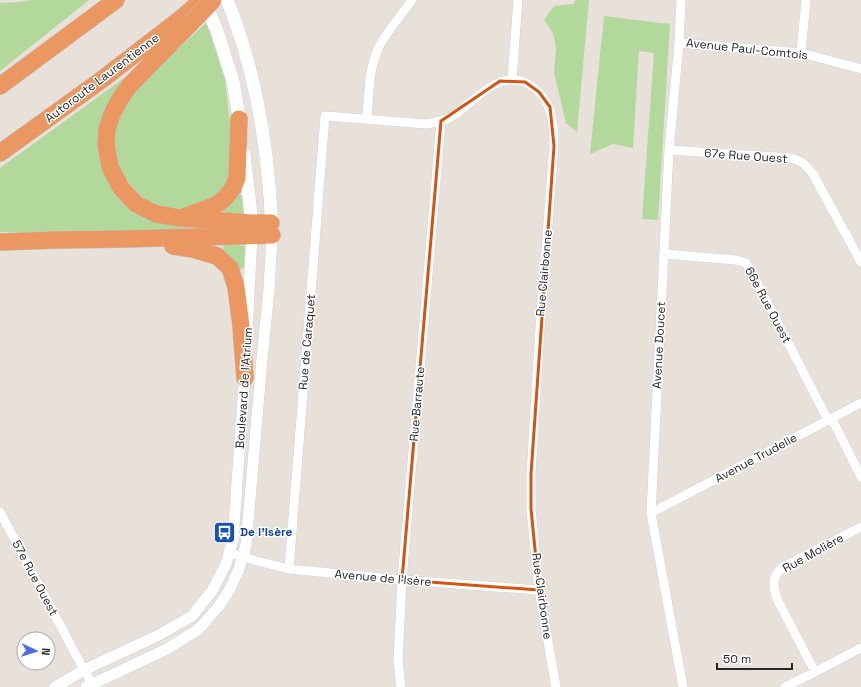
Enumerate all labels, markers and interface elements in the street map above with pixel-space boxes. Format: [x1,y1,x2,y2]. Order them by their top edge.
street label: Autoroute Laurentienne [42,30,162,126]
street label: Avenue Paul-Comtois [685,35,809,63]
street label: 67e Rue Ouest [704,145,788,167]
street label: Rue Clairbonne [532,229,556,317]
street label: 66e Rue Ouest [741,264,795,346]
street label: Rue de Caraquet [295,293,319,391]
street label: Avenue Doucet [649,301,669,389]
street label: Boulevard de l'Atrium [232,327,256,449]
street label: Rue Barraute [406,366,428,442]
street label: Avenue Trudelle [712,430,800,486]
bus stop icon: De l'Isère [211,519,237,545]
place label: De l'Isère [240,524,293,540]
street label: Rue Molière [780,530,846,576]
street label: 57e Rue Ouest [8,537,62,619]
street label: Rue Clairbonne [528,552,556,640]
street label: Avenue de l'Isère [334,566,432,590]
north arrow [16,631,56,671]
scale bar [717,645,792,671]
text: N [39,648,53,656]
text: 50 m [723,651,751,667]

